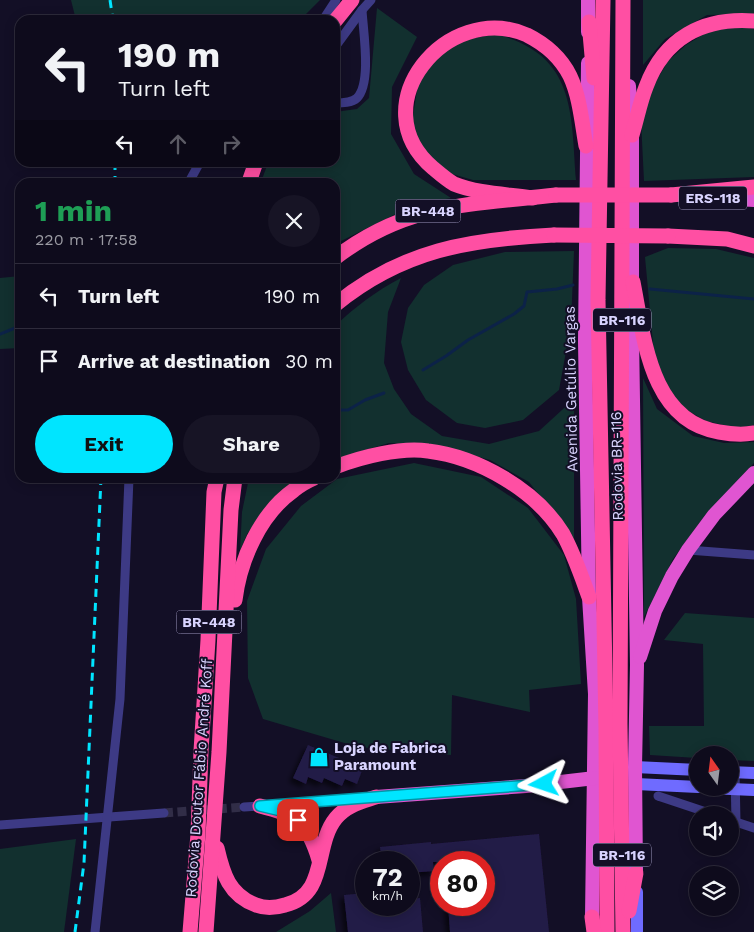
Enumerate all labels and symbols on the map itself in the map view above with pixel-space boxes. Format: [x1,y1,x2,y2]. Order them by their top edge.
road number: ERS-118 [679,187,747,210]
road number: BR-448 [396,200,460,222]
street label: Avenida Getúlio Vargas [561,306,581,472]
road number: BR-116 [593,308,651,332]
street label: Rodovia BR-116 [607,411,627,521]
road number: BR-448 [176,610,242,634]
street label: Rodovia Doutor Fábio André Koff [182,658,216,898]
place label: Loja de Fabrica Paramount [334,739,446,774]
shop icon: Loja de Fabrica Paramount [308,746,330,768]
north arrow [689,746,739,796]
position arrow [517,757,569,809]
pin [277,799,319,841]
road number: BR-116 [593,844,651,866]
speed limit sign: 80 [430,851,495,916]

